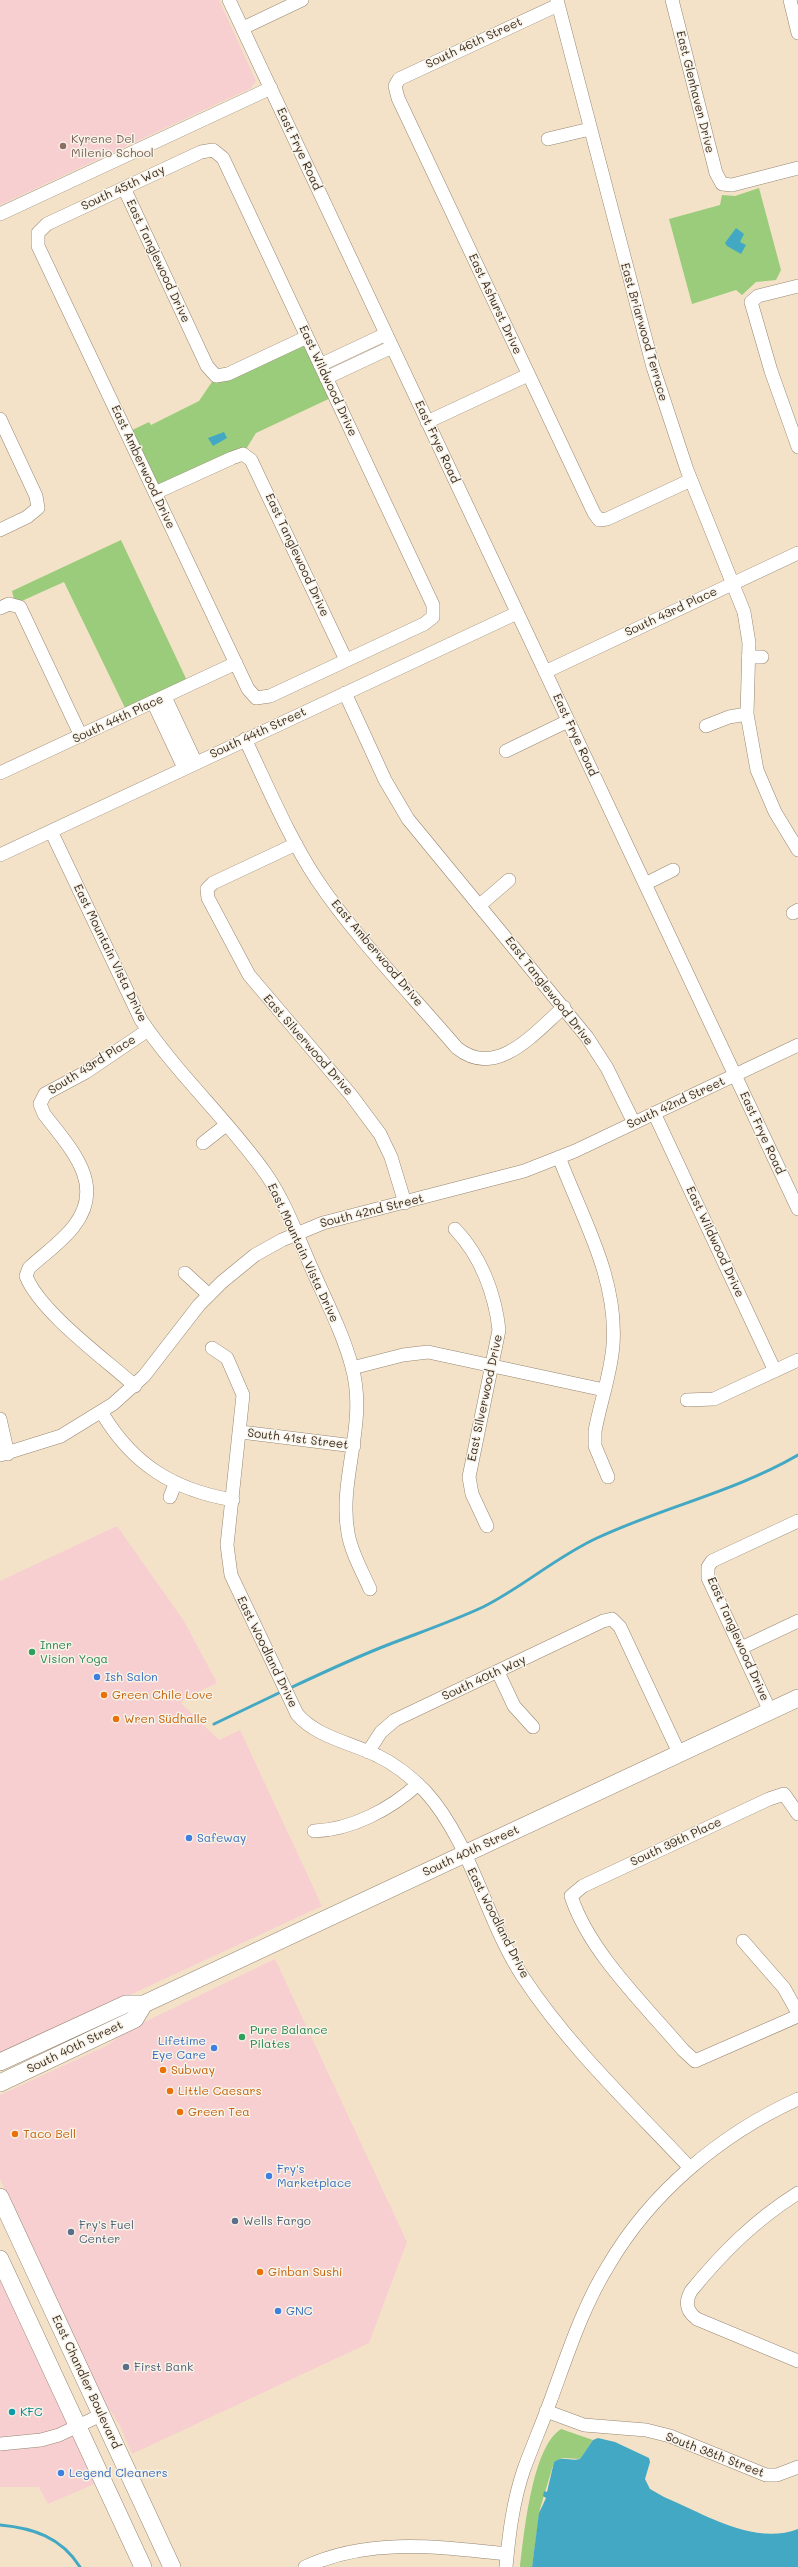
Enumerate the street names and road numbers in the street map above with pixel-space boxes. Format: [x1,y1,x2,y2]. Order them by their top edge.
street label: South 46th Street [424,14,524,72]
street label: East Glenhaven Drive [673,29,717,155]
street label: East Frye Road [274,105,324,193]
street label: South 45th Way [79,162,167,214]
street label: East Tanglewood Drive [123,197,193,325]
street label: East Ashurst Drive [465,251,525,357]
street label: East Briarwood Terrace [617,261,671,403]
street label: East Wildwood Drive [296,323,360,439]
street label: East Frye Road [412,398,462,486]
street label: East Amberwood Drive [108,403,178,531]
street label: East Tanglewood Drive [262,491,332,619]
street label: South 43rd Place [623,584,719,640]
street label: East Frye Road [550,691,600,779]
street label: South 44th Place [70,692,166,746]
street label: South 44th Street [208,704,308,762]
street label: East Mountain Vista Drive [70,882,150,1024]
street label: East Amberwood Drive [328,897,426,1009]
street label: East Tanglewood Drive [502,934,596,1048]
street label: East Silverwood Drive [260,992,356,1098]
street label: South 43rd Place [46,1032,138,1098]
street label: South 42nd Street [625,1074,727,1132]
street label: East Frye Road [737,1089,787,1177]
street label: East Mountain Vista Drive [264,1181,342,1325]
street label: East Wildwood Drive [683,1184,747,1300]
street label: South 42nd Street [319,1191,425,1231]
street label: East Silverwood Drive [465,1333,505,1463]
street label: South 41st Street [247,1426,349,1452]
street label: East Tanglewood Drive [704,1575,772,1703]
street label: East Woodland Drive [234,1594,300,1710]
street label: South 40th Way [440,1652,528,1704]
street label: South 39th Place [628,1815,724,1869]
street label: South 40th Street [420,1822,522,1880]
street label: East Woodland Drive [464,1865,532,1981]
street label: South 40th Street [25,2018,125,2076]
street label: East Chandler Boulevard [49,2313,123,2451]
street label: South 38th Street [664,2430,766,2480]

